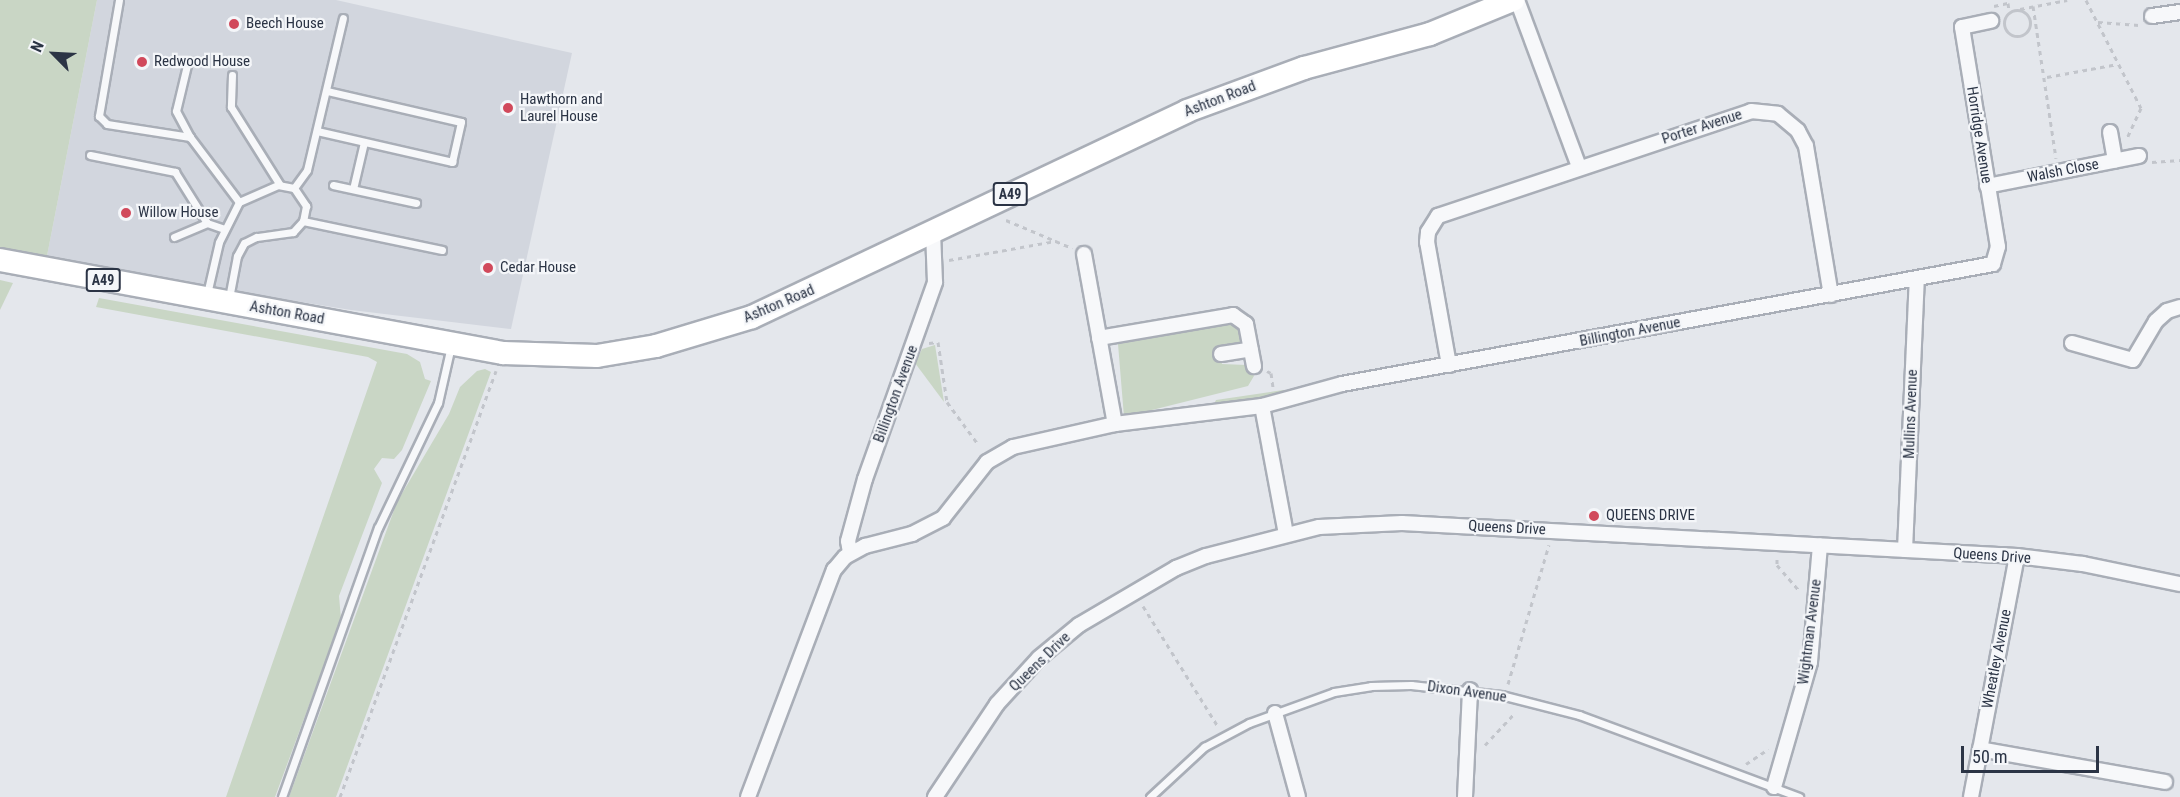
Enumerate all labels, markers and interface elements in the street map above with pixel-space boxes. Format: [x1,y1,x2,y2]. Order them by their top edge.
place label: Beech House [246,15,324,33]
marker: Beech House [227,17,241,31]
north arrow [24,24,84,84]
text: N [26,38,48,55]
place label: Redwood House [154,53,250,71]
marker: Redwood House [135,55,149,69]
street label: Ashton Road [1182,77,1258,121]
street label: Horridge Avenue [1962,85,1996,185]
place label: Hawthorn and Laurel House [520,90,603,125]
marker: Hawthorn and Laurel House [501,101,515,115]
street label: Porter Avenue [1660,106,1744,148]
street label: Walsh Close [2026,155,2100,187]
road number: A49 [992,183,1028,205]
place label: Willow House [138,204,218,222]
marker: Willow House [119,206,133,220]
place label: Cedar House [500,259,576,277]
marker: Cedar House [481,261,495,275]
road number: A49 [85,269,121,291]
street label: Ashton Road [741,281,817,327]
street label: Ashton Road [248,298,326,328]
street label: Billington Avenue [1578,313,1682,351]
street label: Billington Avenue [870,343,922,445]
street label: Mullins Avenue [1900,369,1922,459]
place label: QUEENS DRIVE [1606,507,1695,525]
marker: QUEENS DRIVE [1587,509,1601,523]
street label: Queens Drive [1468,517,1546,539]
street label: Queens Drive [1953,544,2031,568]
street label: Wightman Avenue [1795,578,1825,686]
street label: Wheatley Avenue [1979,608,2015,710]
street label: Queens Drive [1006,629,1074,695]
street label: Dixon Avenue [1426,678,1508,706]
scale bar [1964,734,2102,772]
text: 50 m [1972,746,2007,767]

